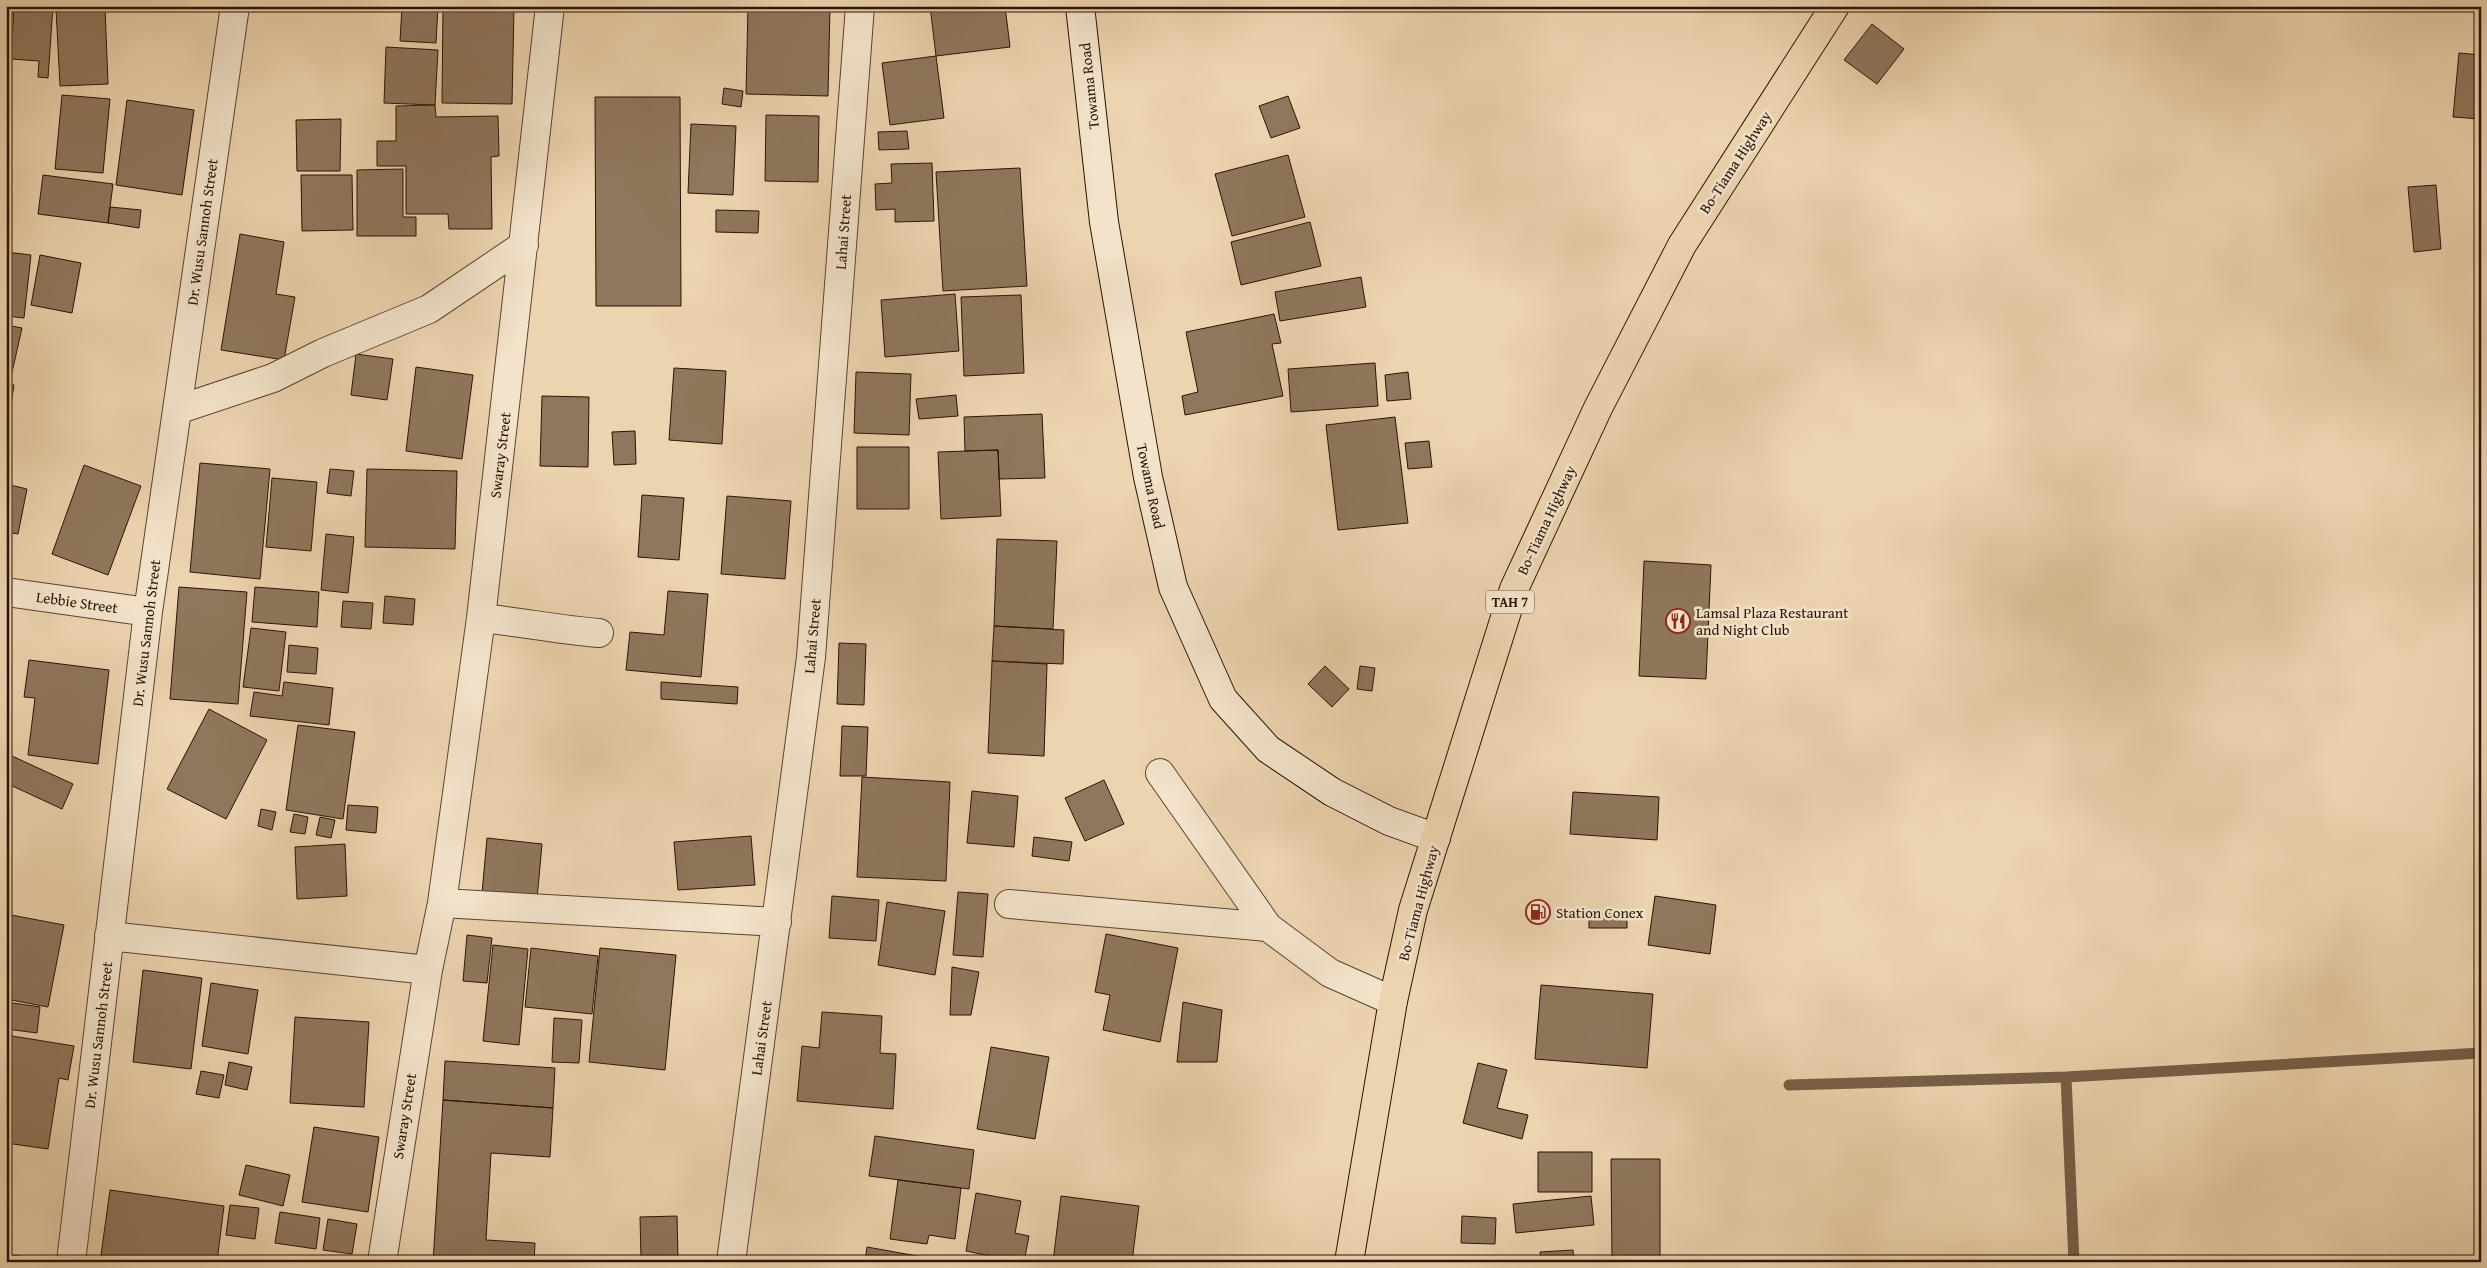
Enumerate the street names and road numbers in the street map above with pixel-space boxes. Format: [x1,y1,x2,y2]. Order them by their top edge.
street label: Towama Road [1074,42,1104,130]
street label: Bo-Tiama Highway [1694,106,1776,217]
street label: Dr. Wusu Sannoh Street [181,157,223,307]
street label: Lahai Street [830,193,856,270]
street label: Swaray Street [484,410,516,499]
street label: Towama Road [1132,441,1170,531]
street label: Bo-Tiama Highway [1511,461,1581,578]
street label: Dr. Wusu Sannoh Street [127,558,166,708]
street label: Lebbie Street [35,586,120,618]
road number: TAH 7 [1486,590,1534,614]
street label: Lahai Street [798,597,826,674]
street label: Bo-Tiama Highway [1392,842,1444,963]
street label: Dr. Wusu Sannoh Street [79,960,118,1110]
street label: Lahai Street [745,999,777,1077]
street label: Swaray Street [387,1071,421,1160]

